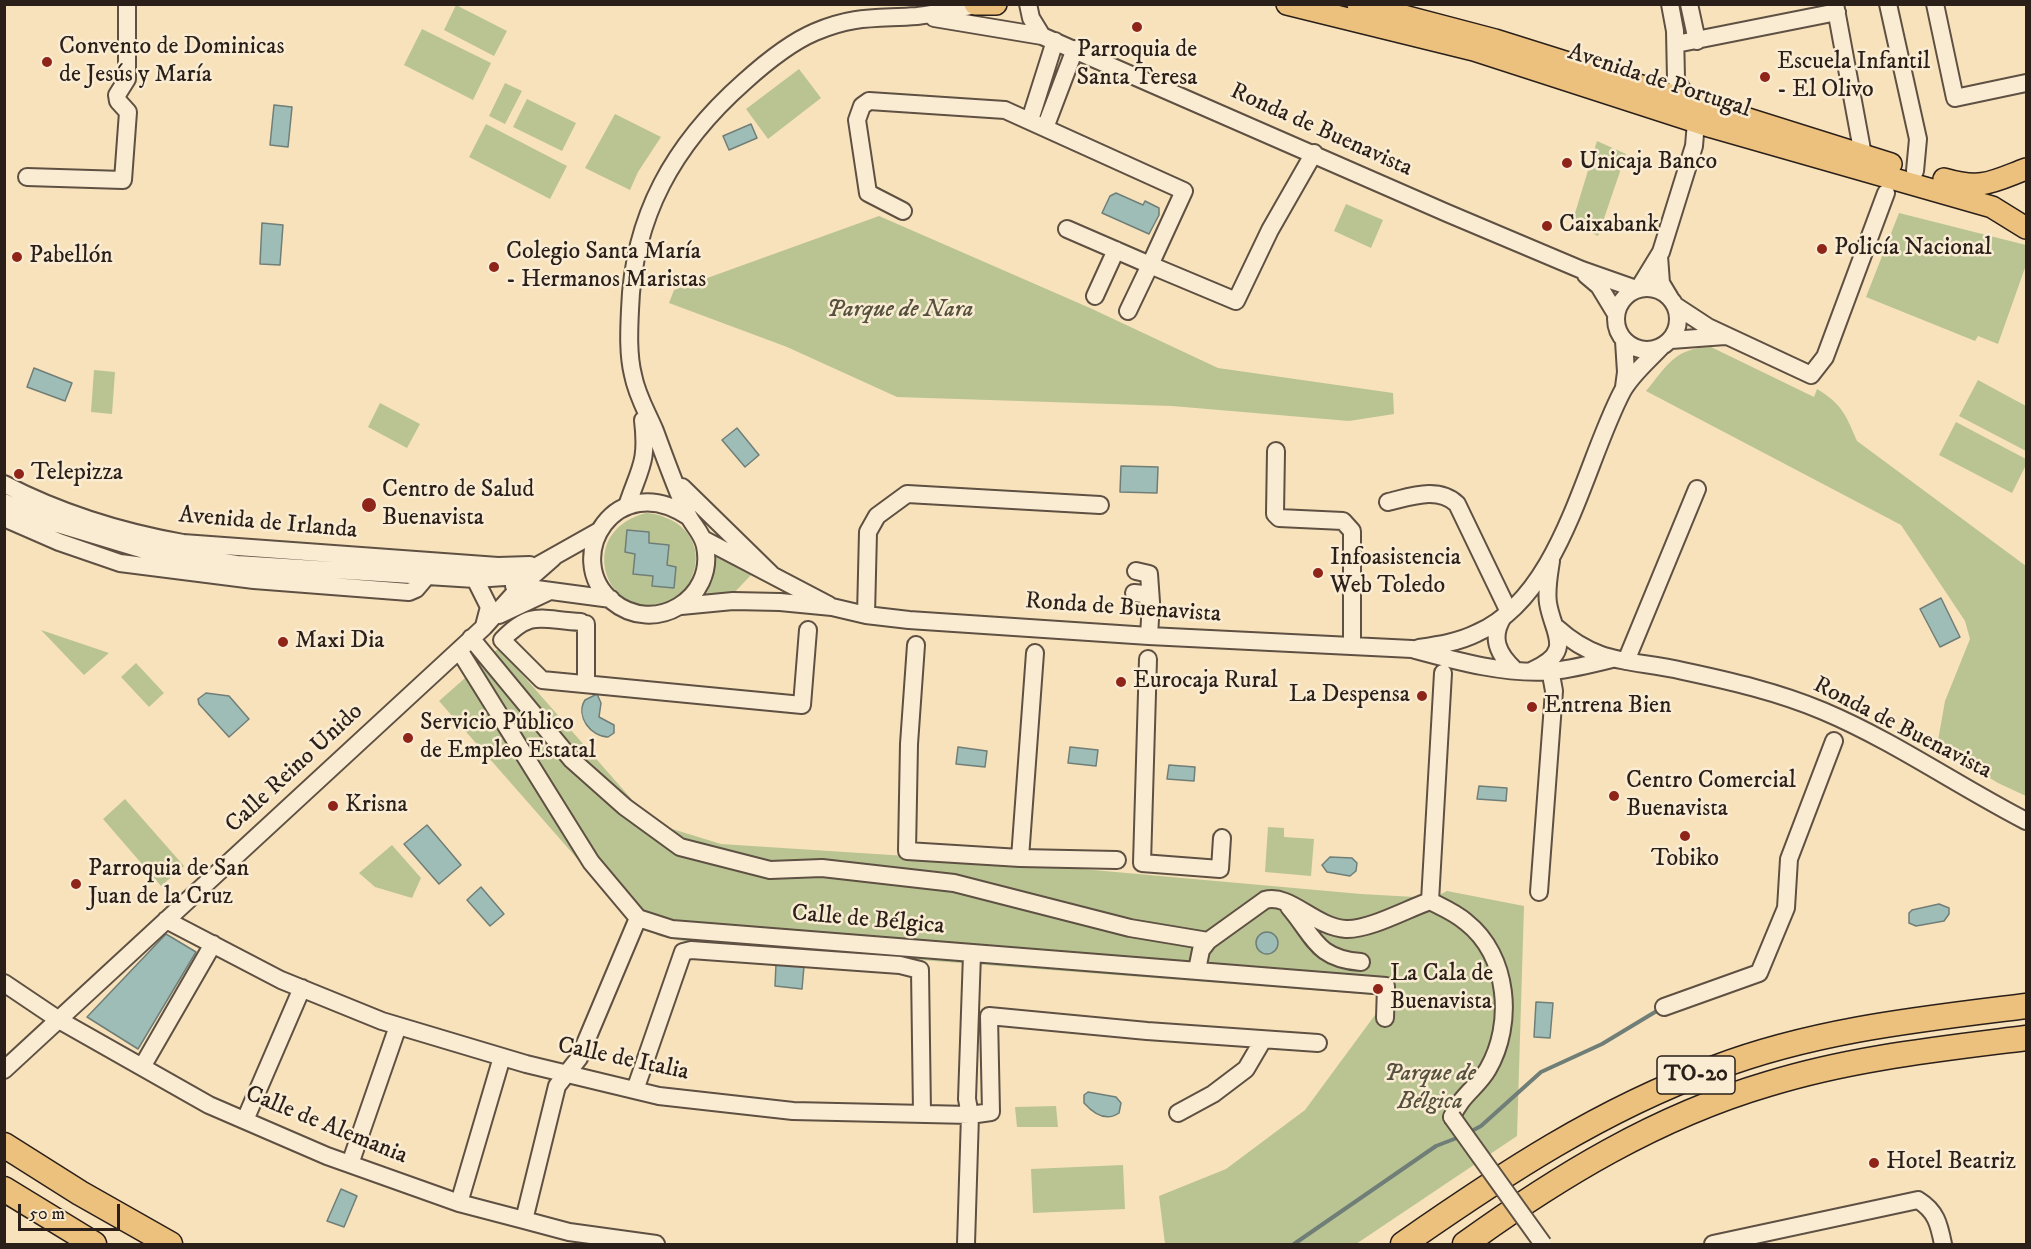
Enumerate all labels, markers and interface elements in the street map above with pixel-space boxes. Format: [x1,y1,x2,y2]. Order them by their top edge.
marker: Parroquia de Santa Teresa [1130,20,1144,34]
place label: Convento de Dominicas de Jesús y María [59,34,285,90]
place label: Parroquia de Santa Teresa [1077,37,1197,93]
street label: Avenida de Portugal [1564,39,1754,125]
place label: Escuela Infantil - El Olivo [1777,49,1930,105]
marker: Convento de Dominicas de Jesús y María [40,55,54,69]
marker: Escuela Infantil - El Olivo [1758,70,1772,84]
street label: Ronda de Buenavista [1225,78,1417,184]
place label: Unicaja Banco [1579,149,1717,177]
marker: Unicaja Banco [1560,156,1574,170]
place label: Caixabank [1559,212,1659,240]
marker: Caixabank [1540,219,1554,233]
place label: Policía Nacional [1834,235,1992,263]
place label: Colegio Santa María - Hermanos Maristas [506,239,706,295]
marker: Policía Nacional [1815,242,1829,256]
place label: Pabellón [29,243,113,271]
marker: Pabellón [10,250,24,264]
marker: Colegio Santa María - Hermanos Maristas [487,260,501,274]
park label: Parque de Nara [826,297,974,325]
place label: Telepizza [31,460,123,488]
marker: Telepizza [12,467,26,481]
place label: Centro de Salud Buenavista [382,477,534,533]
marker: Centro de Salud Buenavista [360,496,378,514]
street label: Avenida de Irlanda [178,502,358,546]
place label: Infoasistencia Web Toledo [1330,545,1461,601]
marker: Infoasistencia Web Toledo [1311,566,1325,580]
street label: Ronda de Buenavista [1024,588,1222,630]
place label: Maxi Dia [295,628,385,656]
marker: Maxi Dia [276,635,290,649]
place label: Eurocaja Rural [1133,668,1278,696]
street label: Ronda de Buenavista [1808,672,1996,786]
marker: Eurocaja Rural [1114,675,1128,689]
place label: La Despensa [1289,682,1410,710]
marker: La Despensa [1415,689,1429,703]
place label: Entrena Bien [1544,693,1672,721]
street label: Calle Reino Unido [220,698,370,840]
marker: Entrena Bien [1525,700,1539,714]
place label: Servicio Público de Empleo Estatal [420,710,596,766]
marker: Servicio Público de Empleo Estatal [401,731,415,745]
place label: Centro Comercial Buenavista [1626,768,1796,824]
marker: Centro Comercial Buenavista [1607,789,1621,803]
place label: Krisna [345,792,408,820]
marker: Krisna [326,799,340,813]
marker: Tobiko [1678,829,1692,843]
place label: Tobiko [1651,846,1719,874]
place label: Parroquia de San Juan de la Cruz [88,856,249,912]
marker: Parroquia de San Juan de la Cruz [69,877,83,891]
street label: Calle de Bélgica [790,900,946,942]
place label: La Cala de Buenavista [1390,961,1493,1017]
marker: La Cala de Buenavista [1371,982,1385,996]
street label: Calle de Italia [555,1032,691,1088]
road number: TO-20 [1657,1056,1735,1094]
park label: Parque de Bélgica [1384,1061,1476,1117]
street label: Calle de Alemania [241,1080,411,1172]
place label: Hotel Beatriz [1886,1149,2016,1177]
marker: Hotel Beatriz [1867,1156,1881,1170]
scale bar [21,1192,123,1230]
text: 50 m [29,1203,65,1225]

